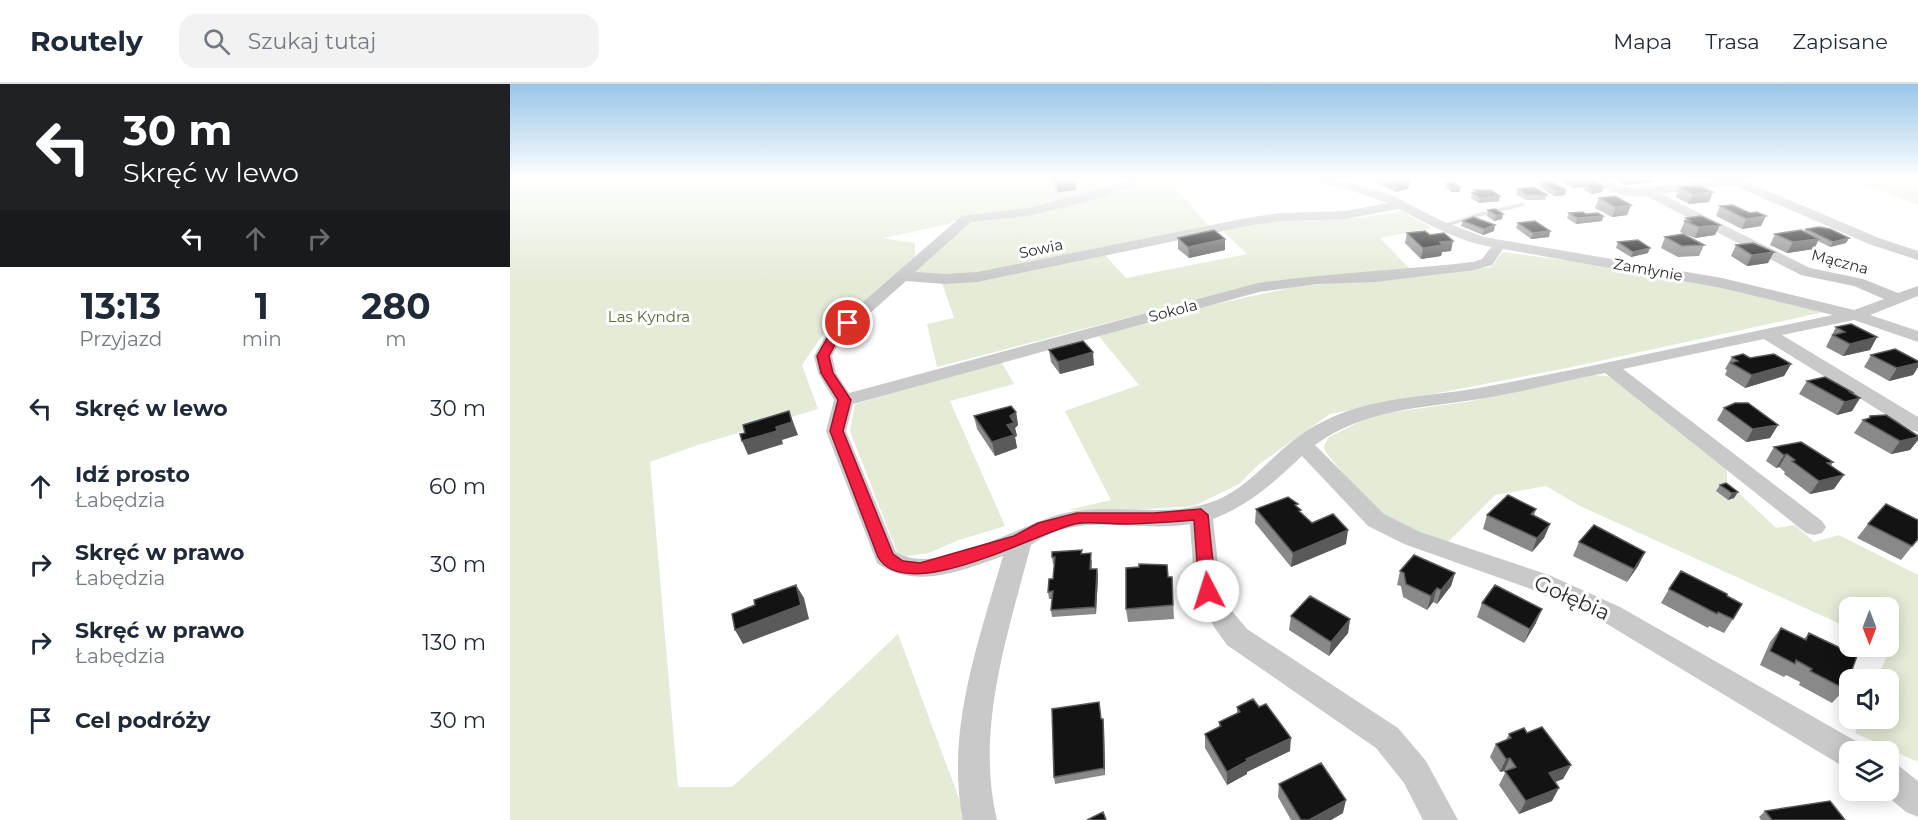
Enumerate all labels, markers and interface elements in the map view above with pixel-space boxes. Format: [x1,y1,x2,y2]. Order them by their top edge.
search box [179,14,599,68]
text: Routely [30,24,143,58]
icon: search [200,25,233,58]
text: Szukaj tutaj [248,28,376,55]
text: Mapa [1613,29,1672,54]
text: Trasa [1705,29,1760,54]
text: Zapisane [1793,29,1888,54]
text: 30 m [123,104,232,156]
icon: left [24,108,102,186]
text: Skręć w lewo [123,156,299,189]
icon: left [176,222,209,255]
icon: ahead [239,222,272,255]
icon: right [302,222,335,255]
street label: Sowia [1017,235,1065,262]
street label: Mączna [1810,245,1871,278]
street label: Zamłynie [1612,254,1684,285]
text: 13:13 [81,284,161,328]
text: 1 [255,284,269,328]
text: 280 [361,284,431,328]
street label: Sokola [1146,295,1199,326]
pin [822,297,873,348]
icon: arrive [831,306,864,339]
park label: Las Kyndra [608,307,690,326]
text: Przyjazd [79,327,162,351]
text: min [242,327,282,351]
text: m [385,327,407,351]
icon: left [24,392,57,425]
text: Skręć w lewo [75,395,228,422]
text: 30 m [430,395,486,422]
text: Idź prosto [75,461,190,488]
icon: ahead [24,470,57,503]
text: 60 m [429,473,486,500]
text: Łabędzia [75,488,165,512]
text: Skręć w prawo [75,539,244,566]
icon: right [24,548,57,581]
text: 30 m [430,551,486,578]
position arrow [1176,559,1240,623]
text: Łabędzia [75,566,165,590]
street label: Gołębia [1530,570,1614,625]
north arrow [1839,597,1899,657]
map controls [1839,597,1899,801]
text: Skręć w prawo [75,617,244,644]
icon: right [24,626,57,659]
text: 130 m [422,629,486,656]
text: Łabędzia [75,644,165,668]
button: sound [1839,669,1899,729]
icon: arrive [24,704,57,737]
text: Cel podróży [75,707,211,734]
text: 30 m [430,707,486,734]
button: layers [1839,741,1899,801]

